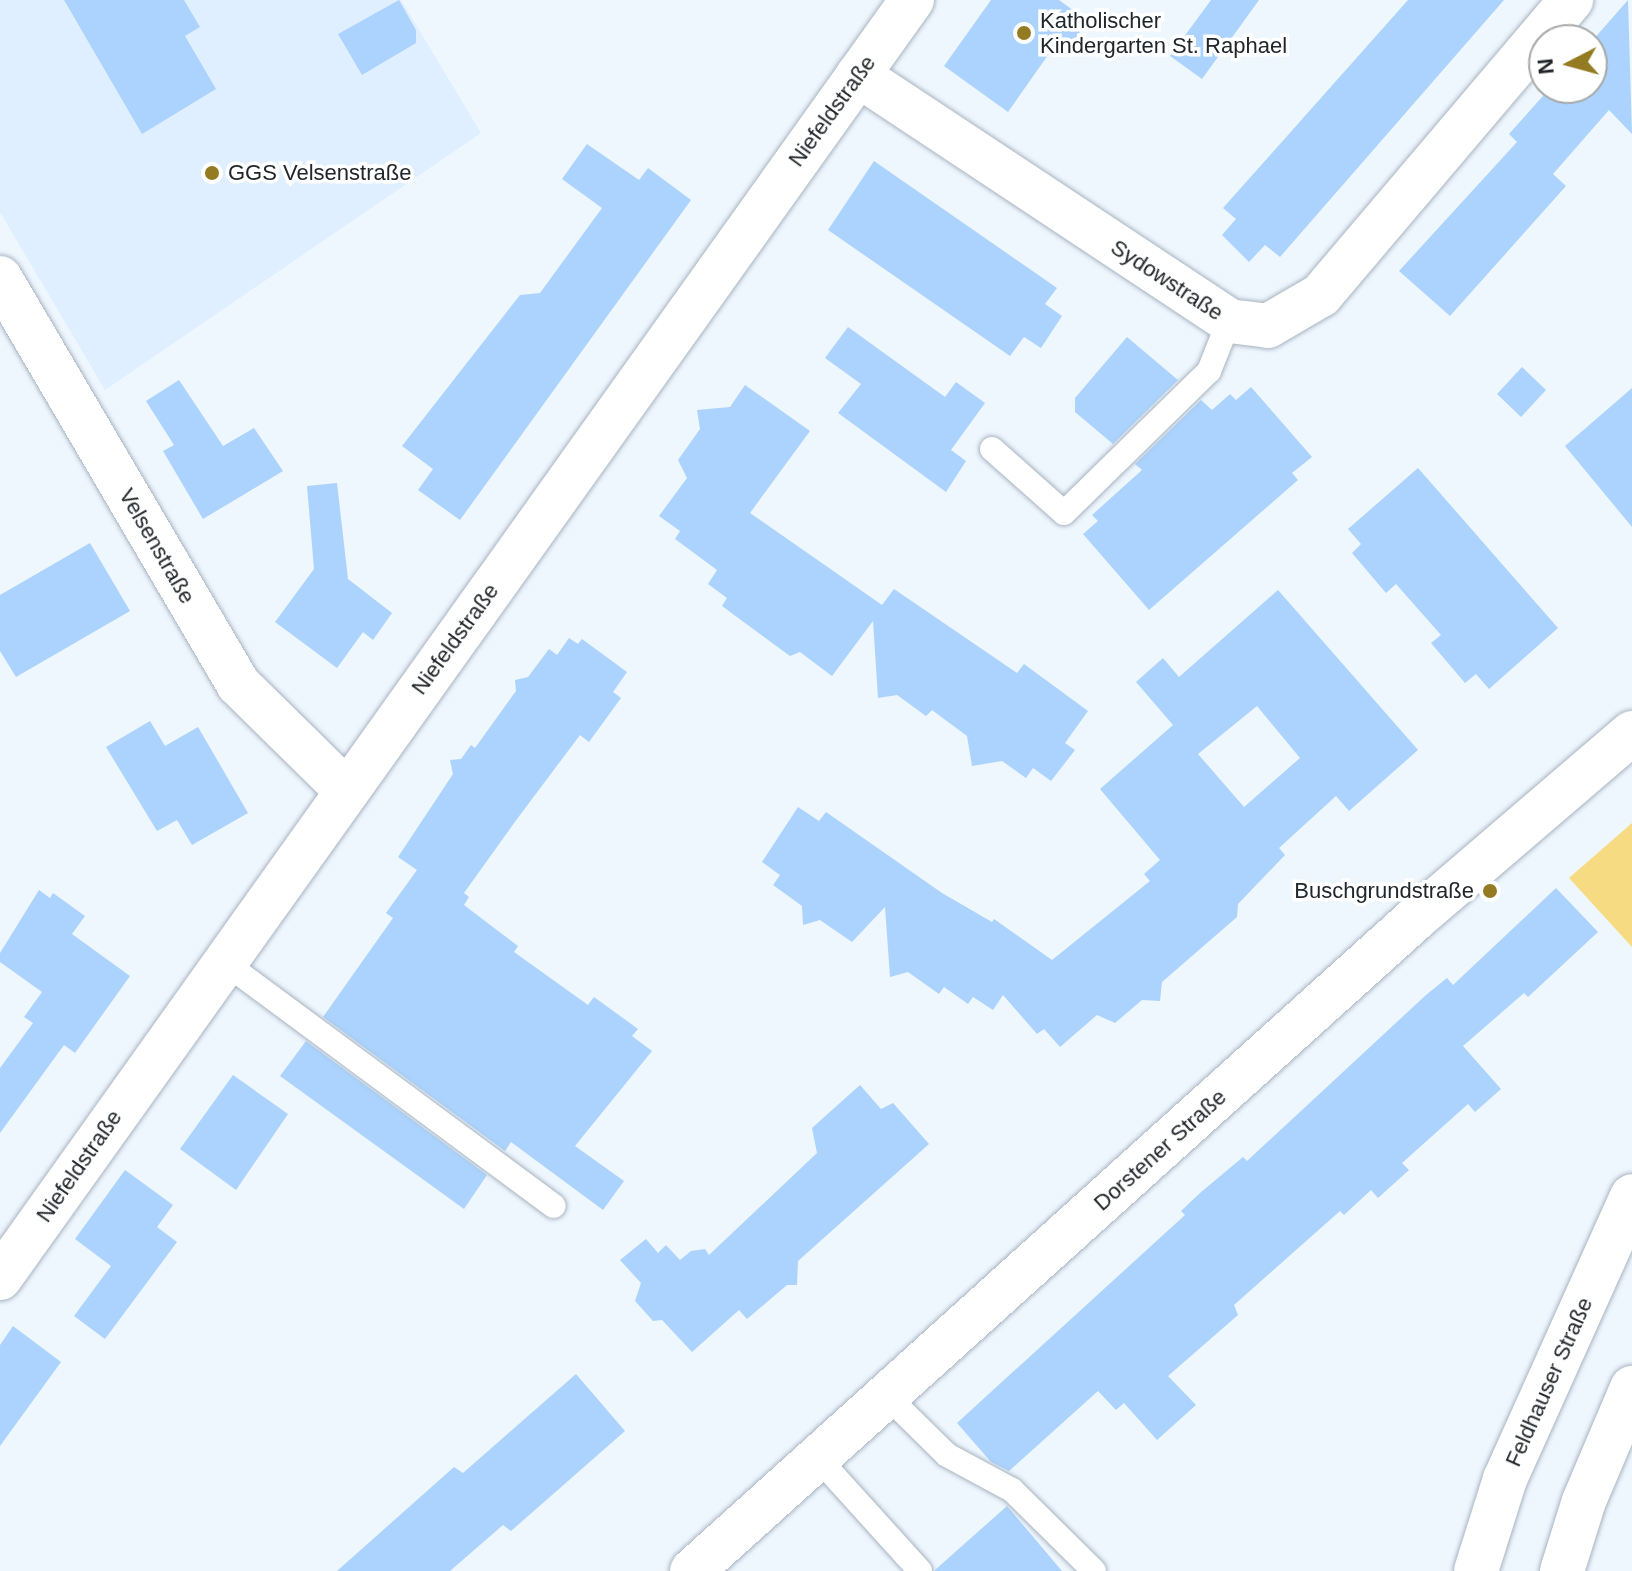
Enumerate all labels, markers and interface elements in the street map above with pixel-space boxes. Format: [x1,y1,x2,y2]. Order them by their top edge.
place label: Katholischer Kindergarten St. Raphael [1040,7,1287,58]
marker: Katholischer Kindergarten St. Raphael [1015,24,1033,42]
north arrow [1528,24,1608,104]
street label: Niefeldstraße [783,50,881,172]
text: N [1532,57,1559,76]
place label: GGS Velsenstraße [228,160,411,186]
marker: GGS Velsenstraße [203,164,221,182]
street label: Sydowstraße [1106,234,1228,326]
street label: Velsenstraße [113,484,201,608]
street label: Niefeldstraße [406,578,504,700]
place label: Buschgrundstraße [1294,878,1474,904]
marker: Buschgrundstraße [1481,882,1499,900]
street label: Dorstener Straße [1088,1084,1232,1216]
street label: Niefeldstraße [31,1105,127,1227]
street label: Feldhauser Straße [1500,1293,1598,1471]

